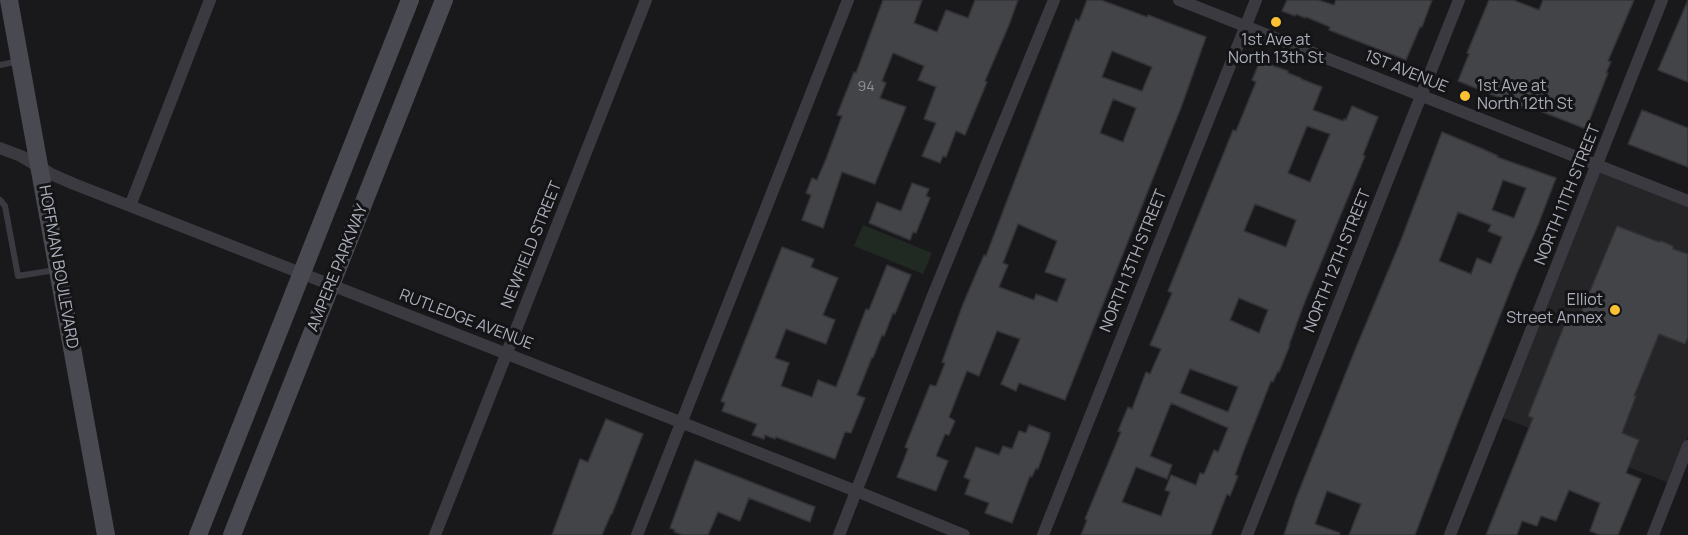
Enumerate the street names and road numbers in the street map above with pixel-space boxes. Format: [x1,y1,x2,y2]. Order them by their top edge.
street label: 1ST AVENUE [1362,47,1450,97]
street label: NORTH 11TH STREET [1531,122,1605,268]
street label: NEWFIELD STREET [498,179,566,311]
street label: HOFFMAN BOULEVARD [34,184,82,350]
street label: NORTH 13TH STREET [1097,187,1171,335]
street label: NORTH 12TH STREET [1301,187,1375,335]
street label: AMPERE PARKWAY [304,202,372,334]
street label: RUTLEDGE AVENUE [396,286,536,354]

